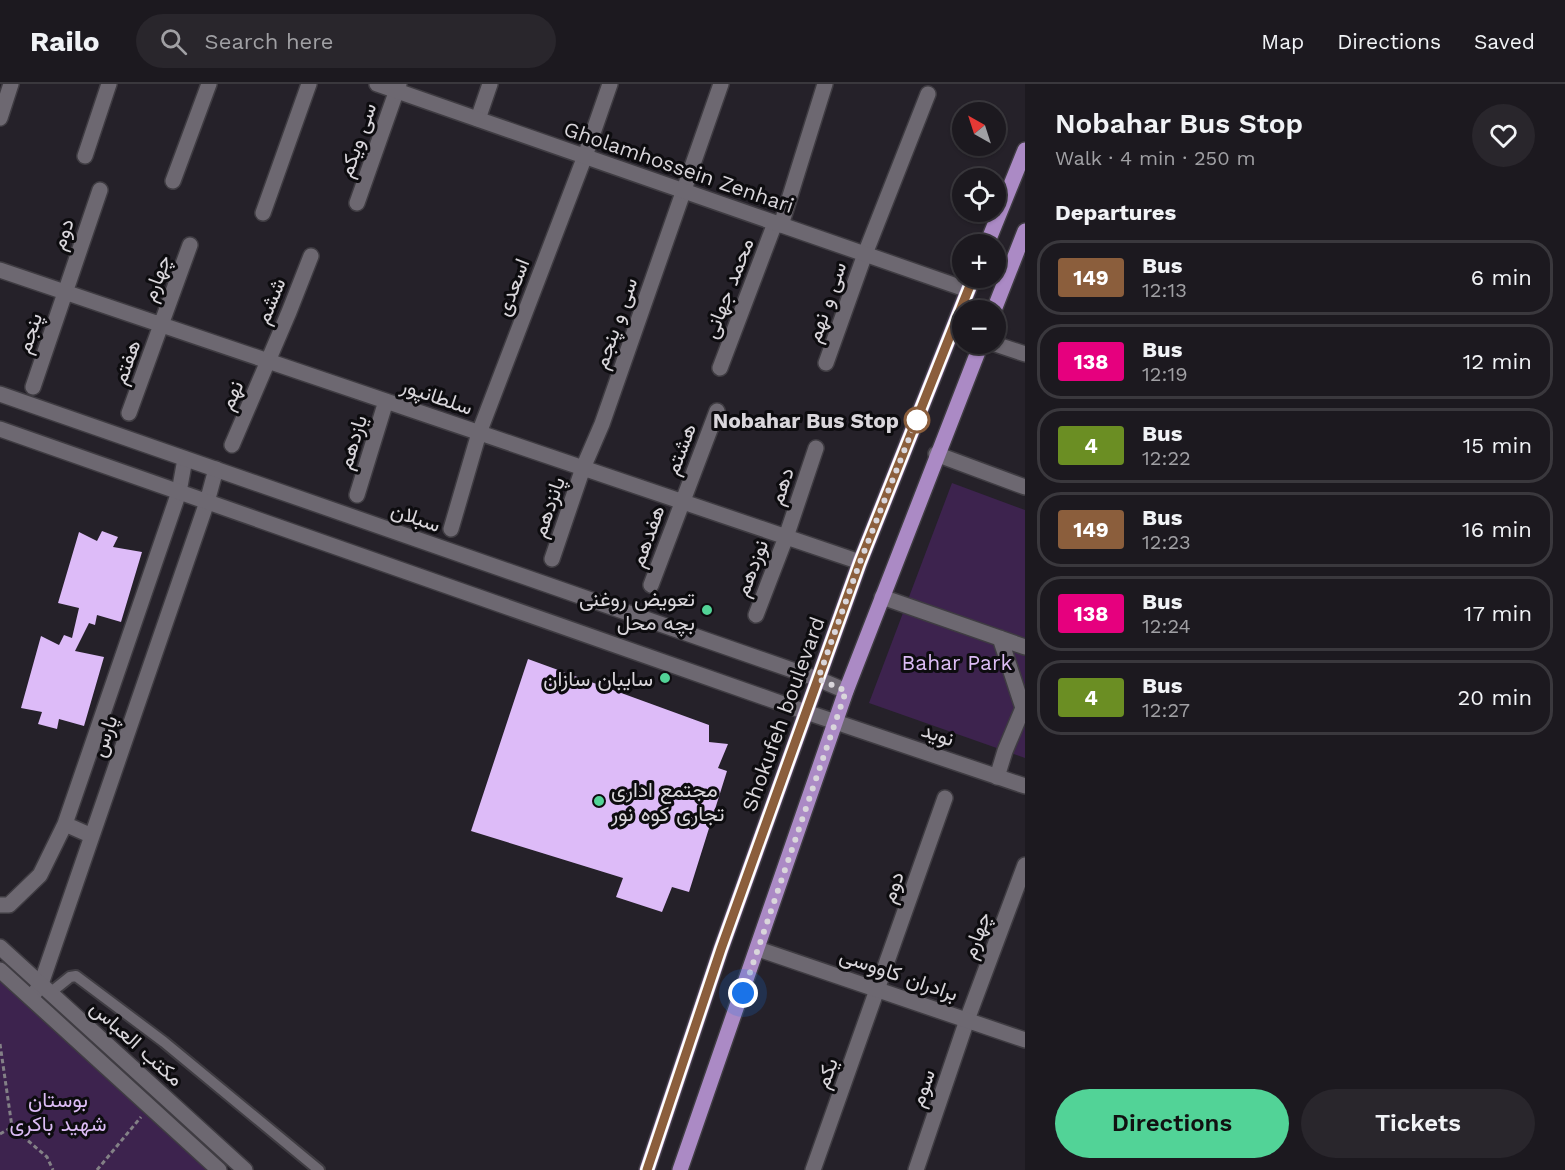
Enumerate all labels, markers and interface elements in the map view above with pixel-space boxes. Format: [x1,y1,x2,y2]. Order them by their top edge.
search box [136,14,556,68]
text: Railo [30,25,100,58]
icon: search [157,25,190,58]
text: Search here [205,29,334,54]
text: Map [1261,29,1304,54]
text: Directions [1337,29,1441,54]
text: Saved [1474,29,1535,54]
street label: سی ویکم [333,99,383,181]
north arrow [952,102,1006,156]
map controls [952,102,1006,354]
button: heart [1472,104,1535,167]
text: Nobahar Bus Stop [1055,107,1303,140]
street label: Gholamhossein Zenhari [561,116,797,218]
text: Walk · 4 min · 250 m [1055,146,1256,170]
button: locate [952,168,1006,222]
text: Departures [1055,200,1176,225]
street label: دوم [45,215,81,254]
street label: محمد جهانی [697,234,760,342]
button: + [952,234,1006,288]
street label: چهارم [136,251,178,306]
text: Bus [1142,253,1182,278]
street label: اسعدی [490,255,534,319]
street label: سی و نهم [801,258,853,346]
text: 149 [1073,265,1109,290]
text: 6 min [1471,265,1532,290]
street label: ششم [249,274,292,329]
street label: سی و پنجم [588,274,644,373]
text: 12:13 [1142,278,1187,302]
button: − [952,300,1006,354]
street label: پنجم [11,310,49,357]
street label: هفتم [106,336,147,389]
text: Bus [1142,337,1182,362]
text: 138 [1074,349,1108,374]
text: 12 min [1463,349,1532,374]
text: 12:19 [1142,362,1188,386]
street label: سلطانپور [396,372,476,422]
street label: نهم [214,376,250,414]
marker: Nobahar Bus Stop [904,407,930,433]
place label: Nobahar Bus Stop [713,408,899,433]
street label: یازدهم [332,412,374,473]
street label: هشتم [659,420,703,479]
text: Bus [1142,421,1182,446]
text: 4 [1084,433,1098,458]
text: 15 min [1463,433,1532,458]
text: 12:22 [1142,446,1191,470]
street label: دهم [763,464,801,509]
street label: پانزدهم [526,473,572,541]
street label: سبلان [388,497,444,537]
street label: هفدهم [624,502,672,571]
text: Bus [1142,505,1182,530]
text: 149 [1073,517,1109,542]
text: 16 min [1462,517,1532,542]
text: 12:23 [1142,530,1191,554]
street label: نوزدهم [729,536,775,601]
place label: تعویض روغنی بچه محل [579,586,695,637]
text: Bus [1142,589,1182,614]
text: 138 [1074,601,1108,626]
text: 17 min [1464,601,1532,626]
marker: تعویض روغنی بچه محل [700,603,714,617]
street label: Shokufeh boulevard [736,613,830,815]
text: 12:24 [1142,614,1191,638]
park label: Bahar Park [902,650,1013,675]
place label: سایبان سازان [543,666,653,692]
marker: سایبان سازان [658,671,672,685]
text: Bus [1142,673,1182,698]
text: 4 [1084,685,1098,710]
text: 20 min [1458,685,1532,710]
text: 12:27 [1142,698,1190,722]
street label: پارس [85,712,125,761]
street label: نوید [918,717,958,752]
place label: مجتمع اداری تجاری کوه نور [610,777,725,827]
marker: مجتمع اداری تجاری کوه نور [592,794,606,808]
street label: دوم [875,868,911,907]
street label: چهارم [956,908,998,963]
street label: برادران کاووسی [836,942,961,1007]
your location [728,978,758,1008]
street label: مکتب العباس [85,995,189,1091]
street label: یکم [809,1054,845,1092]
street label: سوم [904,1066,942,1111]
park label: بوستان شهید باکری [10,1087,106,1137]
button: Directions [1055,1089,1289,1158]
button: Tickets [1301,1089,1535,1158]

